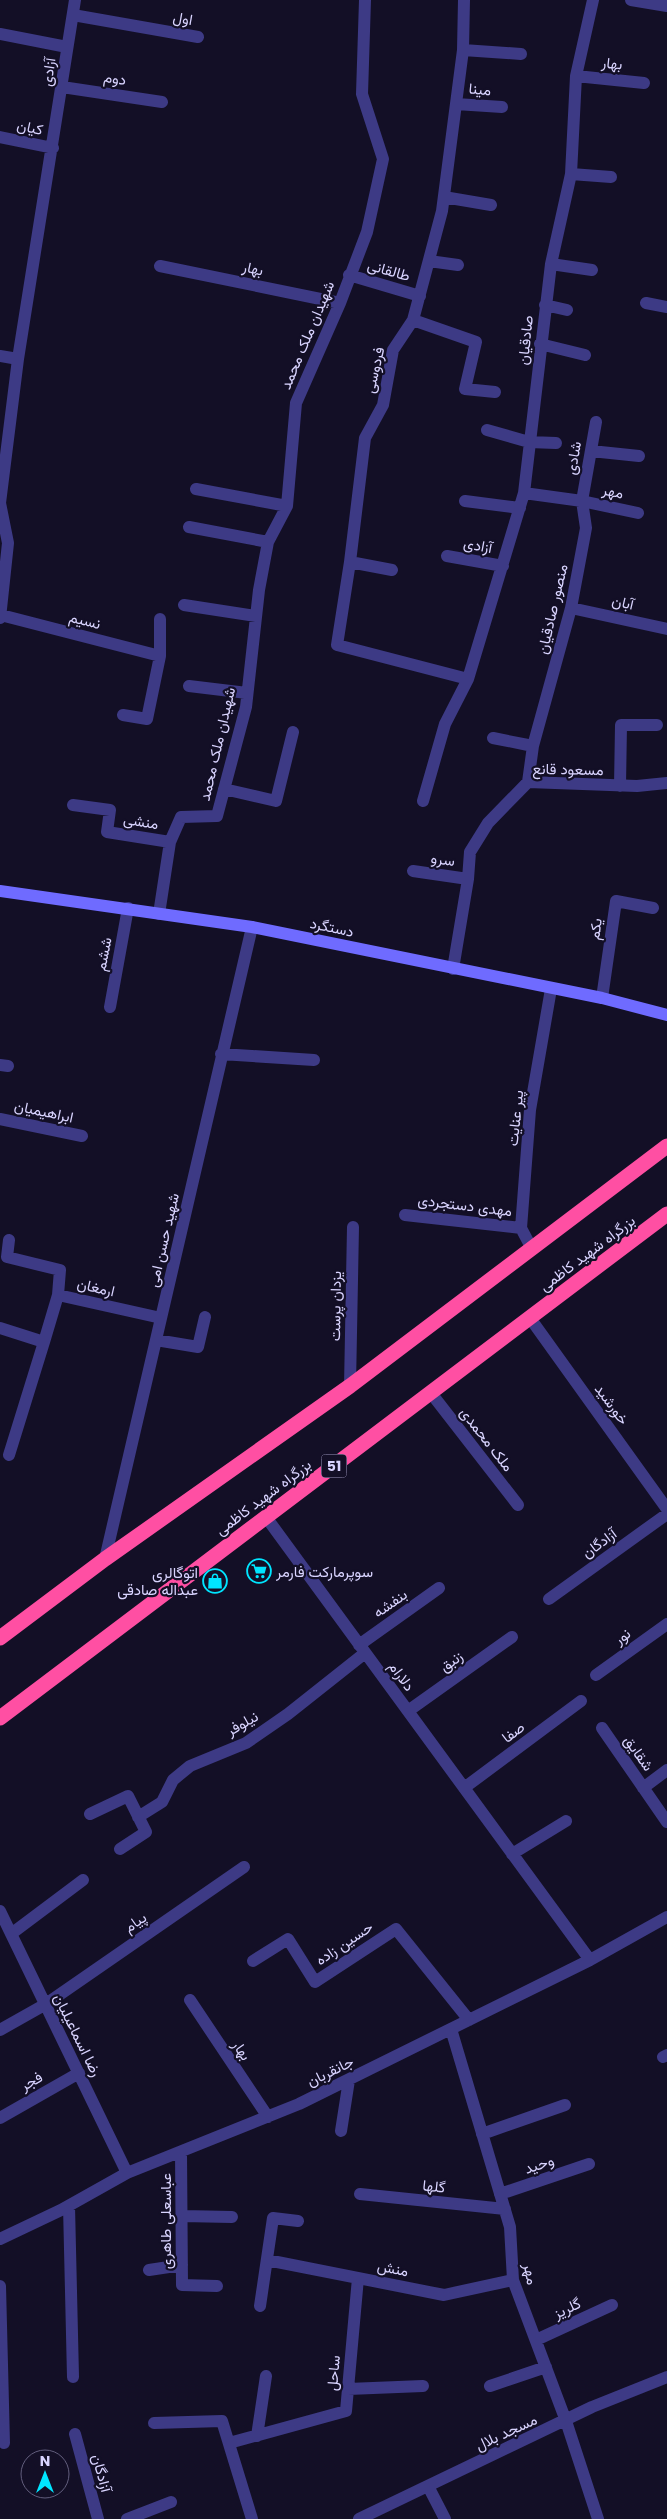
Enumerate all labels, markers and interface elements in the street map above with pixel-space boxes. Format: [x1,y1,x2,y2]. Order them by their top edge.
street label: اول [171,6,195,30]
street label: بهار [599,51,624,75]
street label: آزادی [36,55,61,88]
street label: دوم [102,66,128,90]
street label: مینا [468,78,492,100]
street label: کیان [15,114,45,140]
street label: طالقانی [365,254,413,286]
street label: بهار [240,255,265,280]
street label: شهیدان ملک محمد [275,277,339,393]
street label: صادقیان [512,314,538,366]
street label: فردوسی [358,345,390,395]
street label: شادی [560,440,586,476]
street label: مهر [599,478,626,503]
street label: آزادی [462,532,496,558]
street label: منصور صادقیان [531,562,573,656]
street label: آبان [610,589,638,615]
street label: نسیم [67,606,103,634]
street label: شهیدان ملک محمد [194,685,240,803]
street label: مسعود قانع [532,758,604,781]
street label: منشی [122,808,160,834]
street label: سرو [430,847,457,871]
street label: دستگرد [308,912,356,942]
street label: یکم [583,917,607,941]
street label: ششم [89,935,117,973]
street label: پیر عنایت [502,1089,528,1147]
street label: ابراهیمیان [12,1094,76,1128]
street label: مهدی دستجردی [417,1189,513,1221]
street label: شهید حسن امی [142,1191,184,1289]
street label: بزرگراه شهید کاظمی [535,1210,639,1296]
street label: یزدان پرست [324,1271,346,1341]
street label: ارمغان [75,1272,117,1302]
street label: خورشید [590,1379,634,1429]
street label: ملک محمدی [455,1402,519,1476]
street label: بزرگراه شهید کاظمی [211,1454,315,1540]
road number: 51 [322,1454,346,1478]
street label: آزادگان [577,1522,622,1563]
supermarket icon: سوپرمارکت فارمر [246,1558,272,1584]
place label: سوپرمارکت فارمر [275,1561,373,1582]
place label: اتوگالری عبداله صادقی [117,1562,198,1600]
shop icon: اتوگالری عبداله صادقی [202,1568,228,1594]
street label: بنفشه [369,1584,411,1622]
street label: نور [609,1623,635,1650]
street label: زنبق [435,1645,467,1677]
street label: دلارام [384,1657,420,1695]
street label: نیلوفر [221,1705,262,1741]
street label: صفا [497,1716,529,1748]
street label: شقایق [619,1731,659,1775]
street label: پیام [119,1907,151,1937]
street label: حسین زاده [311,1916,377,1970]
street label: رضا اسماعیلیان [49,1990,107,2080]
street label: بهار [227,2035,257,2065]
street label: جانقربان [303,2051,357,2091]
street label: فجر [15,2066,46,2096]
street label: وحید [521,2149,557,2179]
street label: عباسعلی طاهری [155,2173,176,2269]
street label: گلها [422,2174,447,2198]
street label: منش [375,2255,411,2281]
street label: مهر [518,2261,543,2286]
street label: گلریز [549,2292,585,2324]
street label: ساحل [321,2354,345,2392]
street label: مسجد بلال [472,2409,540,2455]
north arrow [20,2449,70,2499]
text: N [40,2451,50,2471]
street label: آزادگان [87,2452,118,2496]

